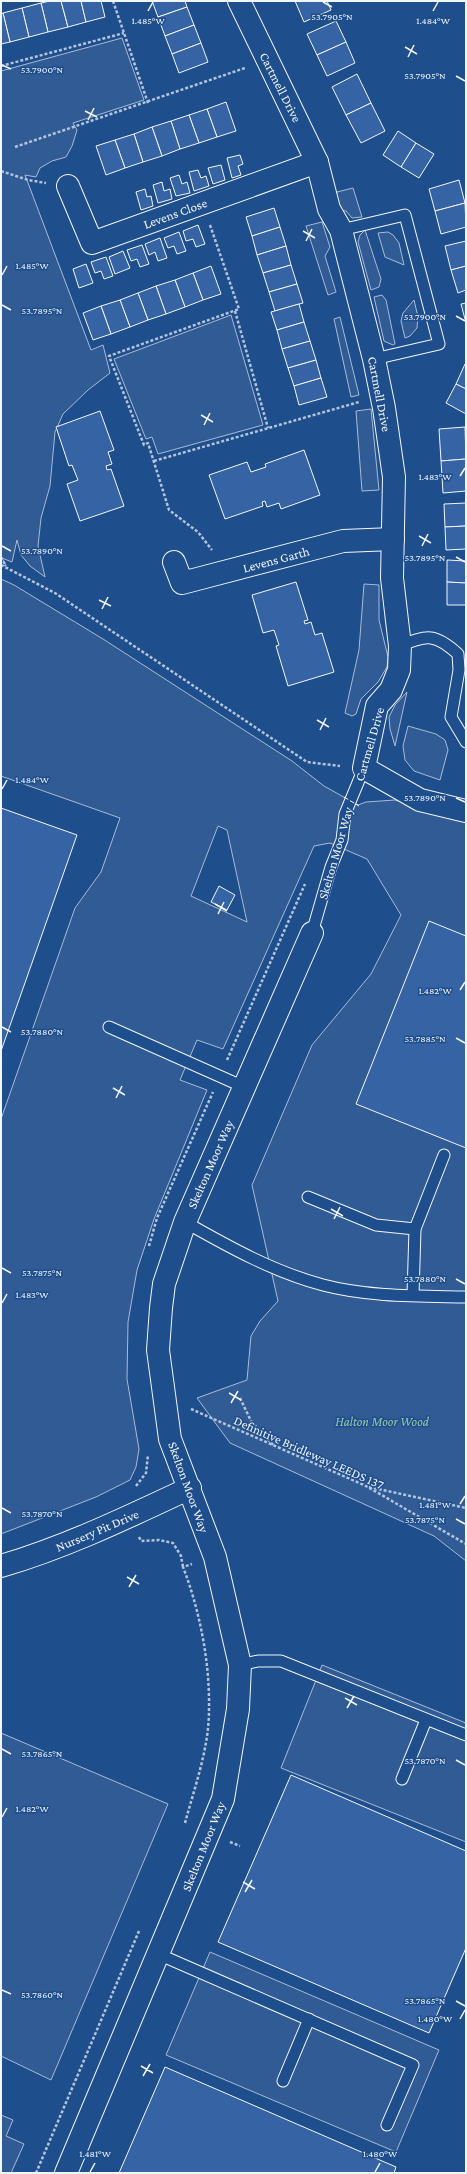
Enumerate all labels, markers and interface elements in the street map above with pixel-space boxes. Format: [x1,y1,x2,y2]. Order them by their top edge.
text: 53.7905°N [311,11,353,22]
text: 1.485°W [131,15,165,26]
text: 1.484°W [416,15,451,26]
street label: Cartmell Drive [257,50,305,125]
text: 53.7900°N [21,64,64,75]
text: 53.7905°N [404,70,446,81]
street label: Levens Close [141,195,209,232]
text: 1.485°W [15,260,49,271]
text: 53.7895°N [22,305,63,316]
text: 53.7900°N [404,311,447,322]
street label: Cartmell Drive [365,355,394,433]
text: 1.483°W [418,471,452,482]
street label: Levens Garth [241,543,311,576]
text: 53.7890°N [21,545,63,556]
text: 53.7895°N [405,552,446,563]
street label: Cartmell Drive [352,705,387,783]
text: 1.484°W [15,774,50,785]
text: 53.7890°N [404,792,446,803]
street label: Skelton Moor Way [315,804,356,901]
text: 1.482°W [418,985,452,996]
text: 53.7880°N [21,1026,64,1037]
text: 53.7885°N [404,1033,446,1044]
street label: Skelton Moor Way [184,1117,237,1211]
text: 53.7875°N [22,1267,62,1278]
text: 53.7880°N [404,1273,447,1284]
text: 1.483°W [15,1289,49,1300]
street label: Definitive Bridleway LEEDS 137 [232,1413,386,1492]
park label: Halton Moor Wood [335,1414,430,1429]
street label: Skelton Moor Way [165,1440,212,1536]
text: 1.481°W [419,1499,452,1510]
street label: Nursery Pit Drive [53,1506,141,1555]
text: 53.7870°N [22,1508,63,1519]
text: 53.7875°N [405,1514,445,1525]
text: 53.7865°N [22,1748,63,1759]
text: 53.7870°N [405,1755,446,1766]
street label: Skelton Moor Way [179,1798,229,1893]
text: 1.482°W [15,1803,49,1814]
text: 53.7860°N [21,1989,63,2000]
text: 53.7865°N [405,1995,446,2006]
text: 1.480°W [418,2013,453,2024]
text: 1.481°W [79,2148,112,2159]
text: 1.480°W [363,2148,398,2159]

